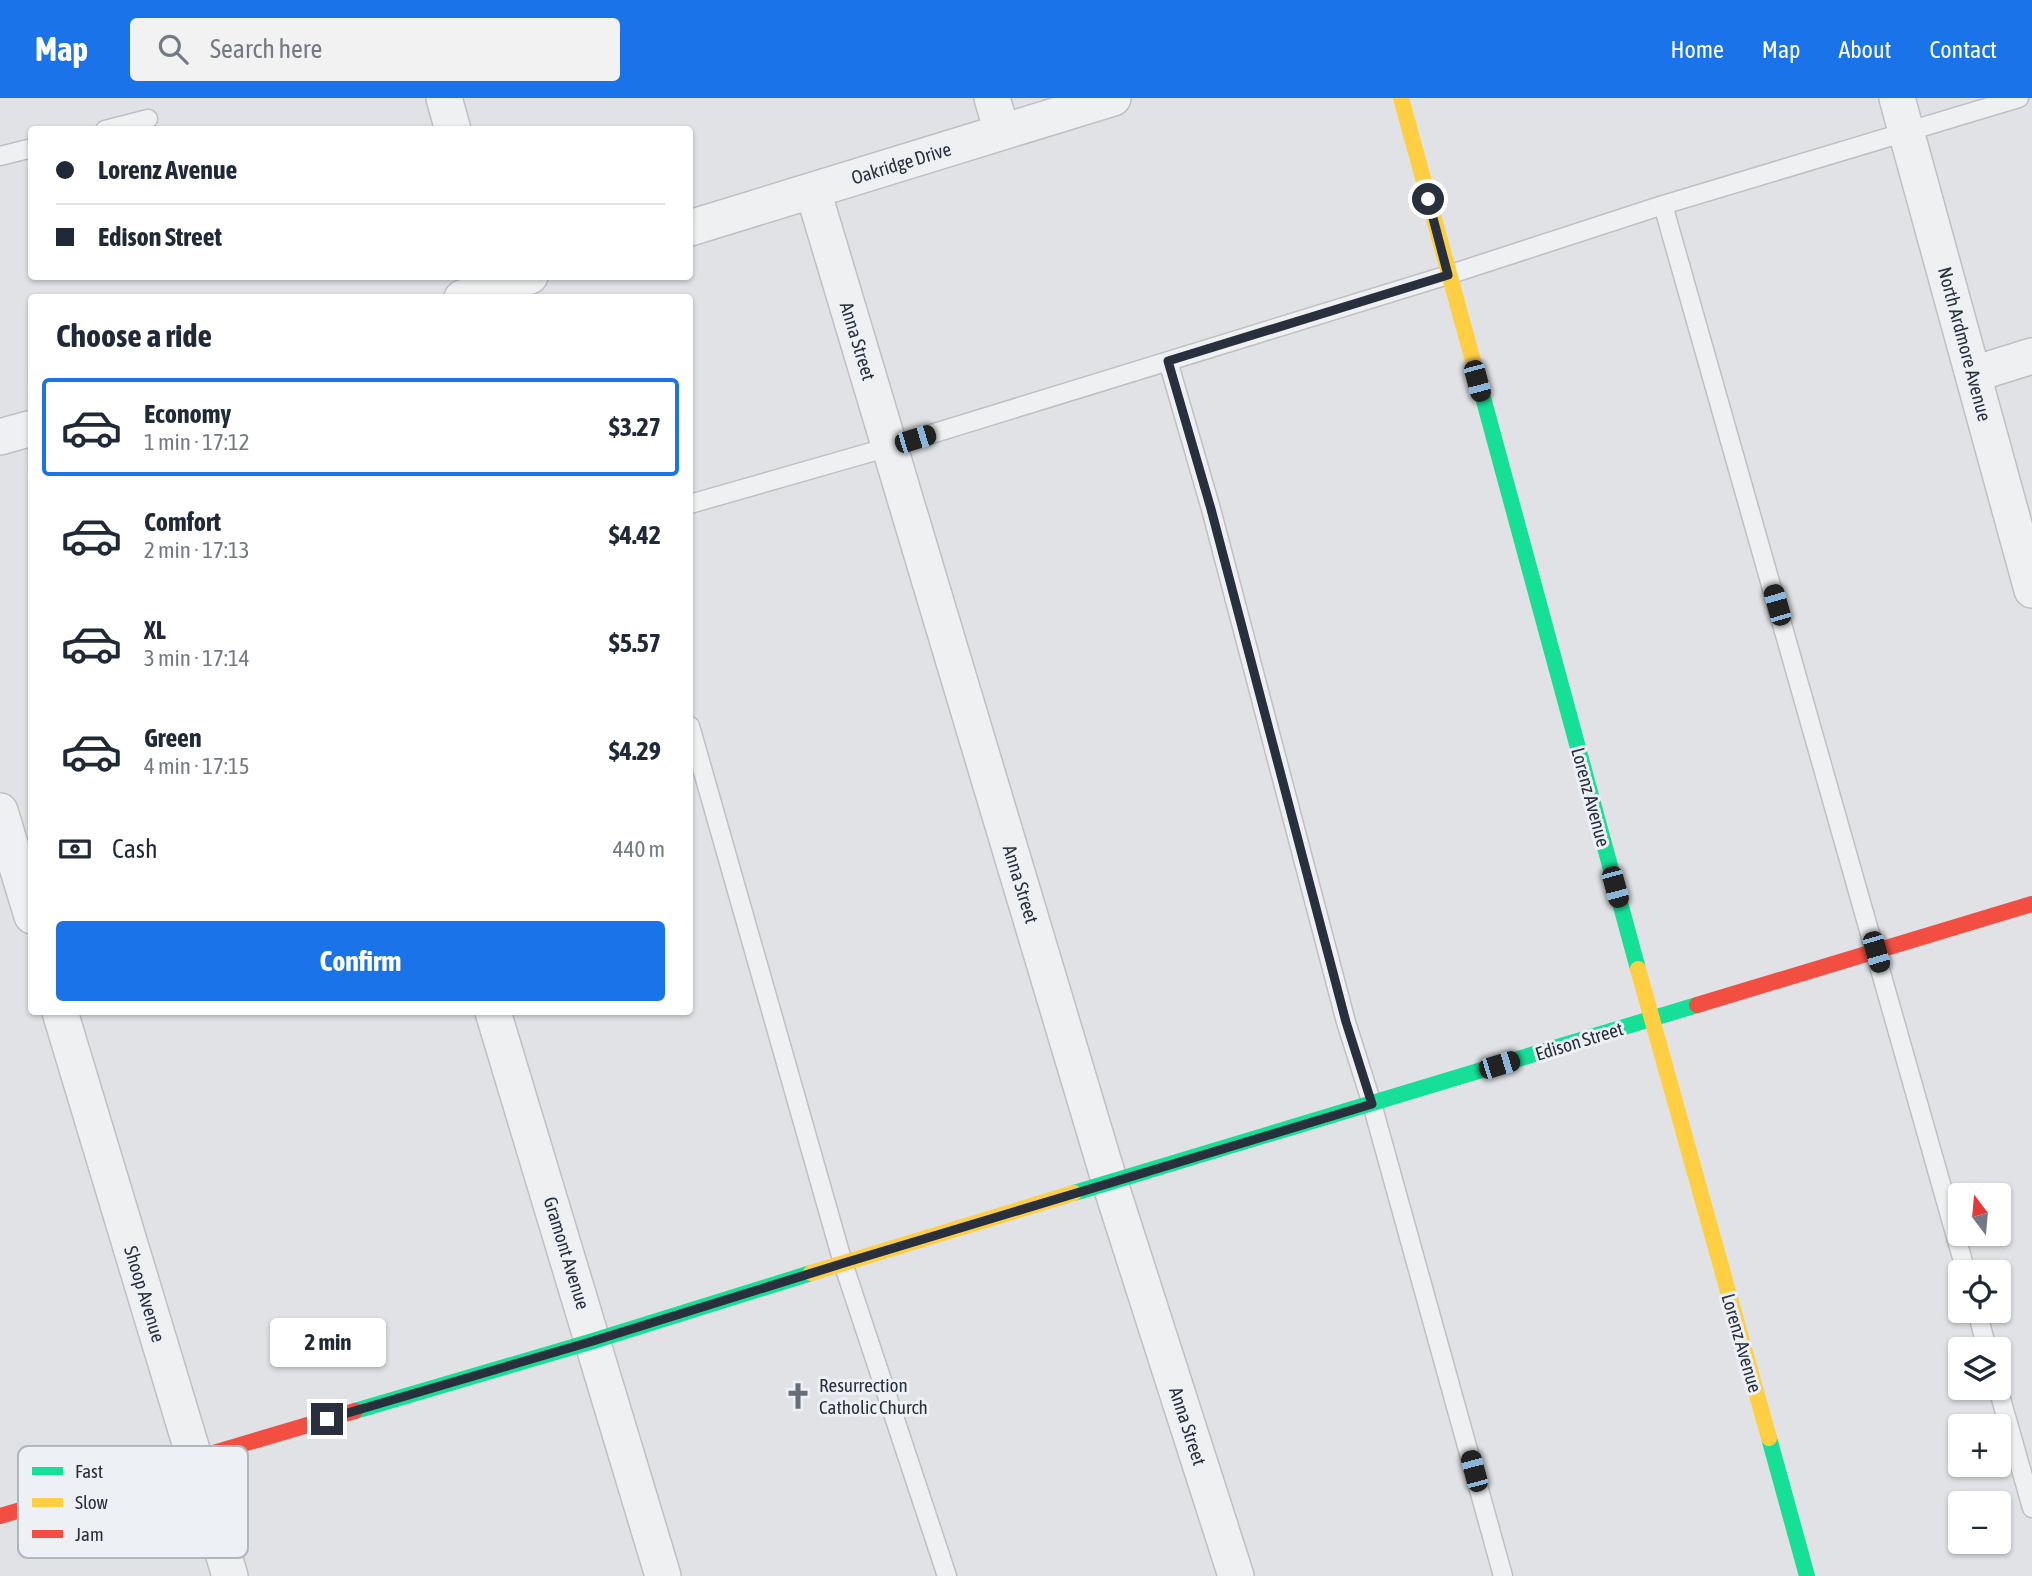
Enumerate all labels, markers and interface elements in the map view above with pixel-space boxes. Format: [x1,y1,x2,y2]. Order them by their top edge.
search box [130,18,620,81]
text: Map [35,30,88,68]
icon: search [154,30,192,68]
text: Search here [210,34,322,64]
text: Home [1670,36,1724,63]
text: Map [1762,36,1800,63]
text: About [1838,36,1891,63]
text: Contact [1929,36,1997,63]
street label: Oakridge Drive [848,137,954,189]
text: Lorenz Avenue [98,155,237,185]
route start [1412,183,1444,215]
text: Edison Street [98,222,222,252]
street label: North Ardmore Avenue [1934,264,1996,424]
street label: Anna Street [836,299,880,383]
text: Choose a ride [56,317,212,354]
car [1462,358,1493,404]
icon: car [60,396,123,459]
text: Economy [144,399,231,429]
text: $3.27 [609,412,661,442]
car [892,423,939,455]
text: 1 min · 17:12 [144,429,250,455]
icon: car [60,504,123,567]
text: Comfort [144,507,221,537]
text: $4.42 [609,520,661,550]
text: 2 min · 17:13 [144,537,250,563]
car [1762,582,1793,628]
icon: car [60,612,123,675]
text: XL [144,615,166,645]
text: $5.57 [609,628,661,658]
text: 3 min · 17:14 [144,645,250,671]
icon: car [60,720,123,783]
text: Green [144,723,202,753]
text: $4.29 [609,736,661,766]
street label: Lorenz Avenue [1567,745,1615,849]
text: 4 min · 17:15 [144,753,250,779]
icon: cash [56,830,94,868]
text: Cash [112,834,158,864]
text: 440 m [613,836,665,862]
street label: Anna Street [999,842,1043,926]
car [1600,864,1631,910]
button: Confirm [56,921,665,1001]
car [1861,929,1892,975]
street label: Edison Street [1532,1017,1626,1065]
car [1476,1049,1523,1081]
north arrow [1948,1183,2011,1246]
map controls [1948,1183,2011,1554]
street label: Gramont Avenue [539,1194,595,1312]
street label: Shoop Avenue [120,1243,170,1345]
button: locate [1948,1260,2011,1323]
street label: Lorenz Avenue [1717,1291,1767,1395]
callout: 2 min [269,1318,385,1366]
text: 2 min [305,1329,351,1355]
button: layers [1948,1337,2011,1400]
place label: Resurrection Catholic Church [819,1374,928,1418]
church icon: Resurrection Catholic Church [783,1381,813,1411]
street label: Anna Street [1165,1384,1211,1468]
route end [311,1403,343,1435]
button: + [1948,1414,2011,1477]
legend [18,1446,248,1558]
car [1459,1448,1490,1494]
text: Fast [75,1460,103,1482]
text: Slow [75,1491,109,1513]
button: − [1948,1491,2011,1554]
text: Jam [75,1523,104,1545]

